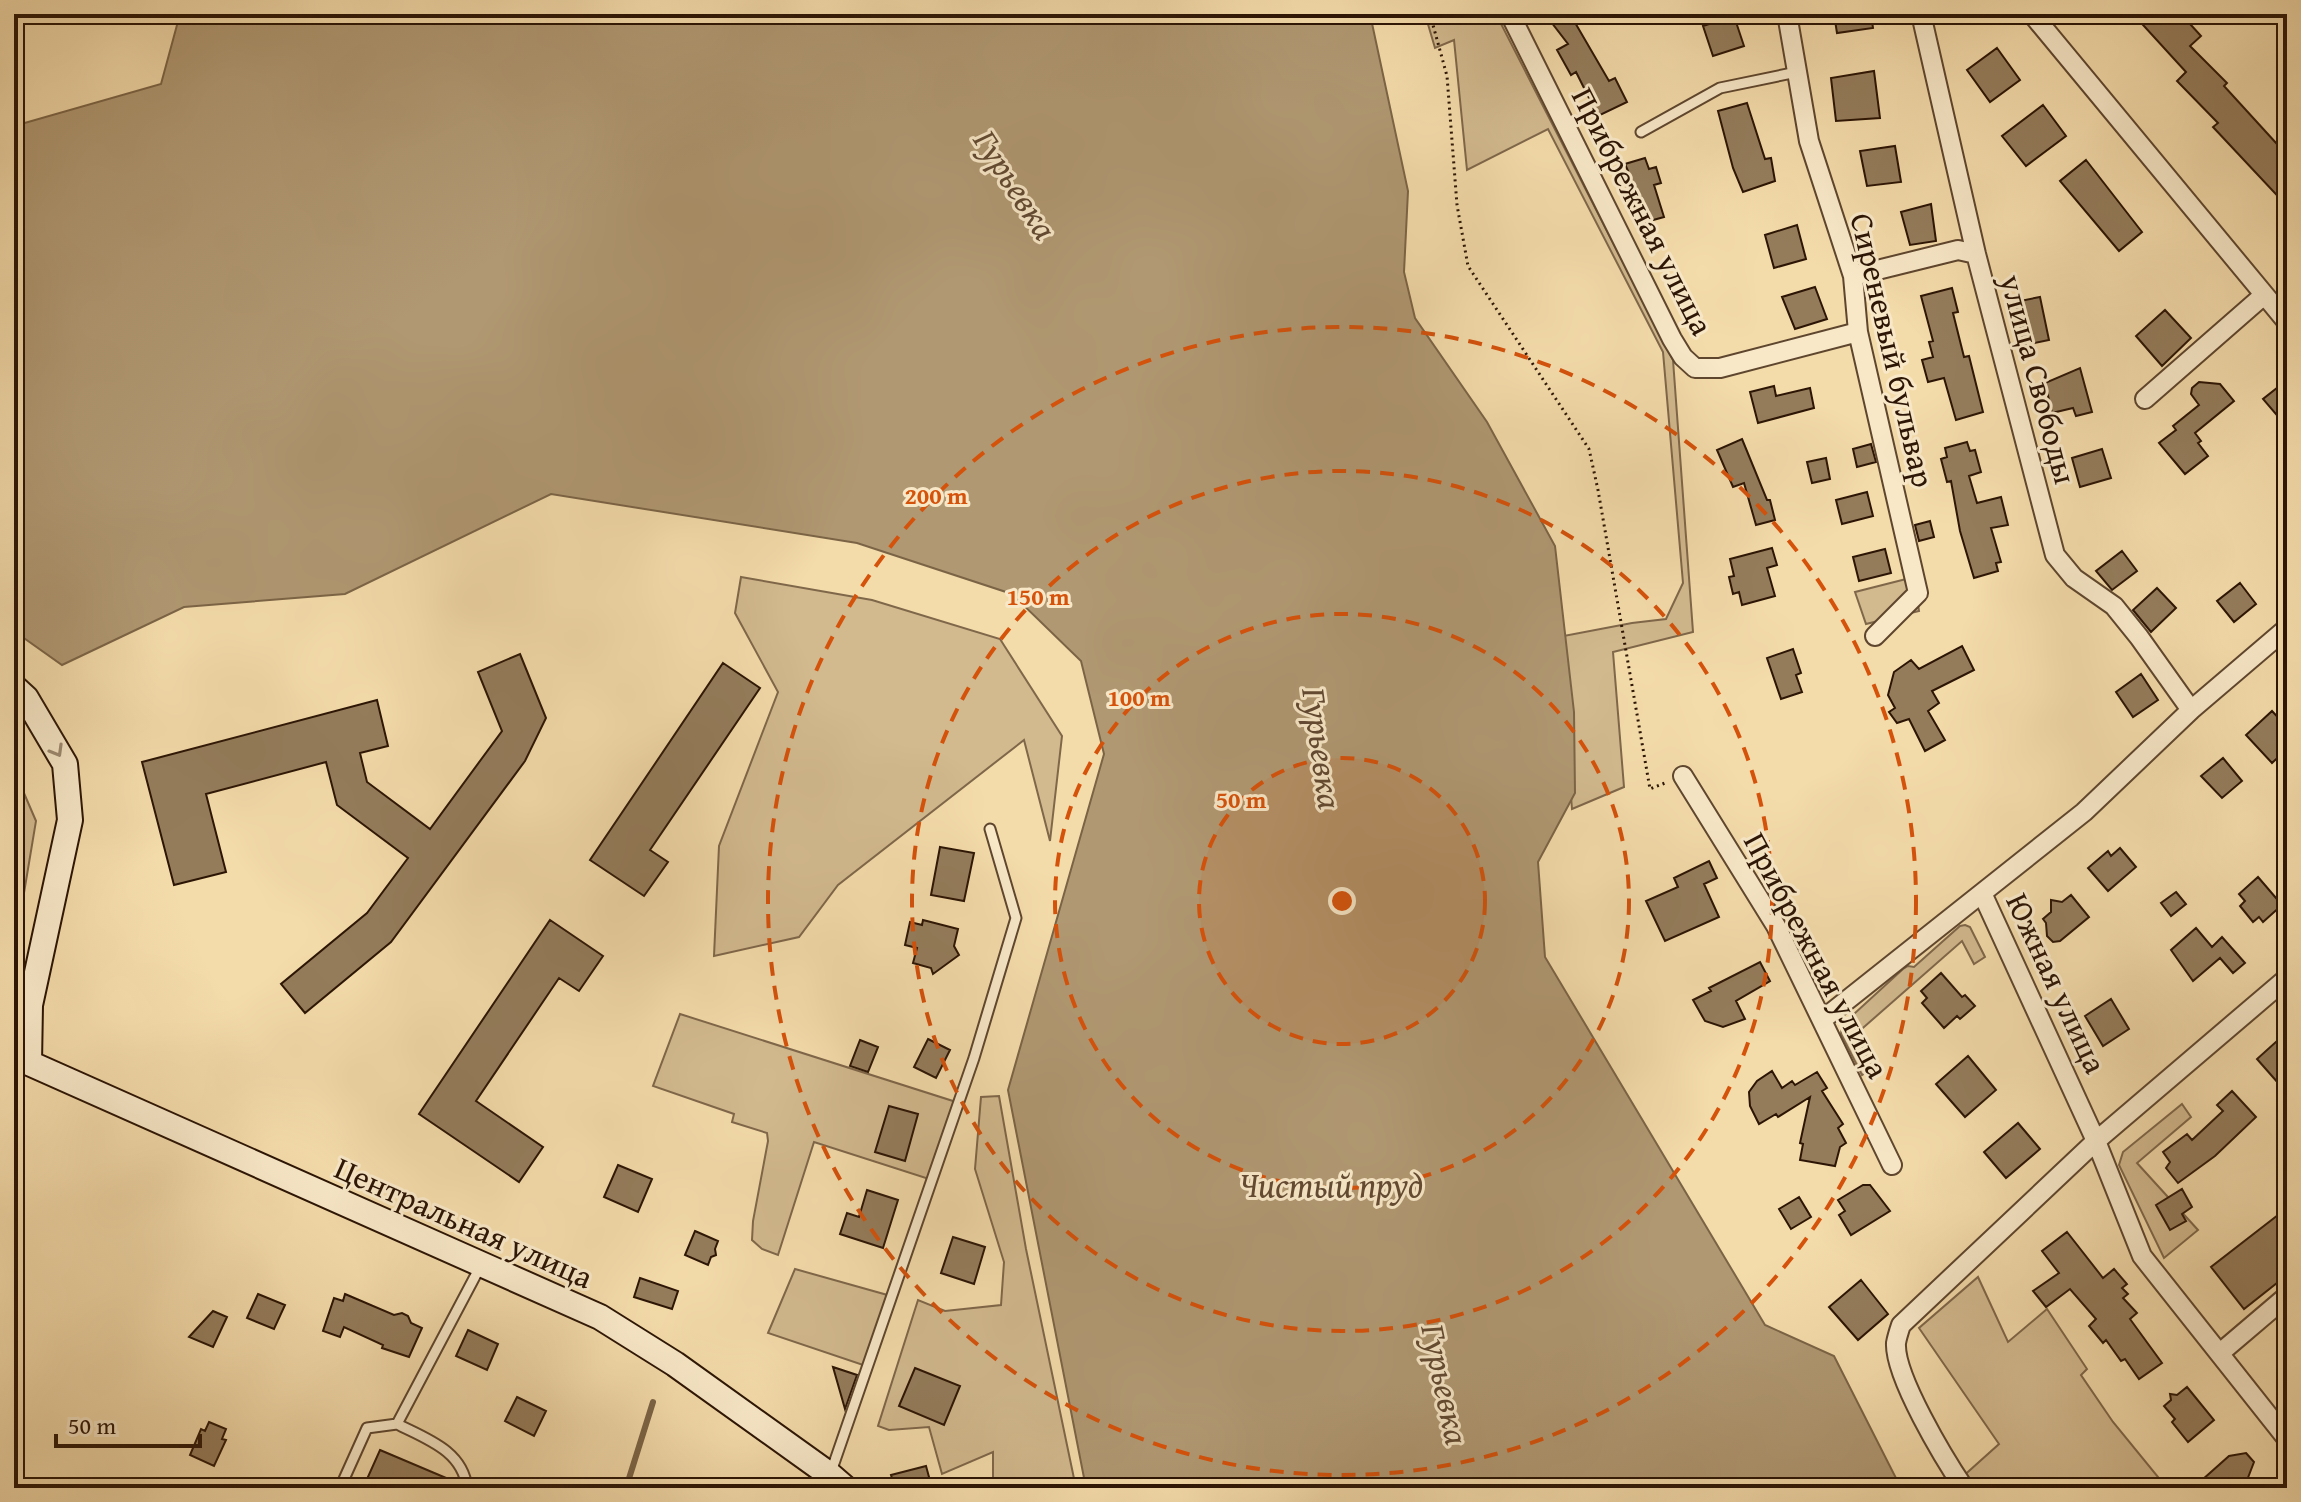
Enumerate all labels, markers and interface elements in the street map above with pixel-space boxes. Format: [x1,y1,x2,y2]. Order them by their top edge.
street label: Прибрежная улица [1560,79,1726,344]
water label: Гурьевка [962,119,1070,249]
street label: Сиреневый бульвар [1839,208,1947,492]
street label: улица Свободы [1988,268,2090,489]
text: 200 m [904,478,968,513]
text: 150 m [1006,579,1070,614]
text: 100 m [1107,680,1171,715]
water label: Гурьевка [1290,683,1356,812]
one-way arrow [47,742,63,757]
text: 50 m [1216,782,1267,817]
street label: Прибрежная улица [1732,824,1902,1087]
street label: Южная улица [1995,885,2120,1082]
centre of rings [1328,887,1356,915]
street label: Центральная улица [327,1144,601,1300]
water label: Чистый пруд [1239,1160,1423,1209]
water label: Гурьевка [1409,1318,1483,1449]
scale bar [56,1398,200,1448]
text: 50 m [68,1408,116,1443]

